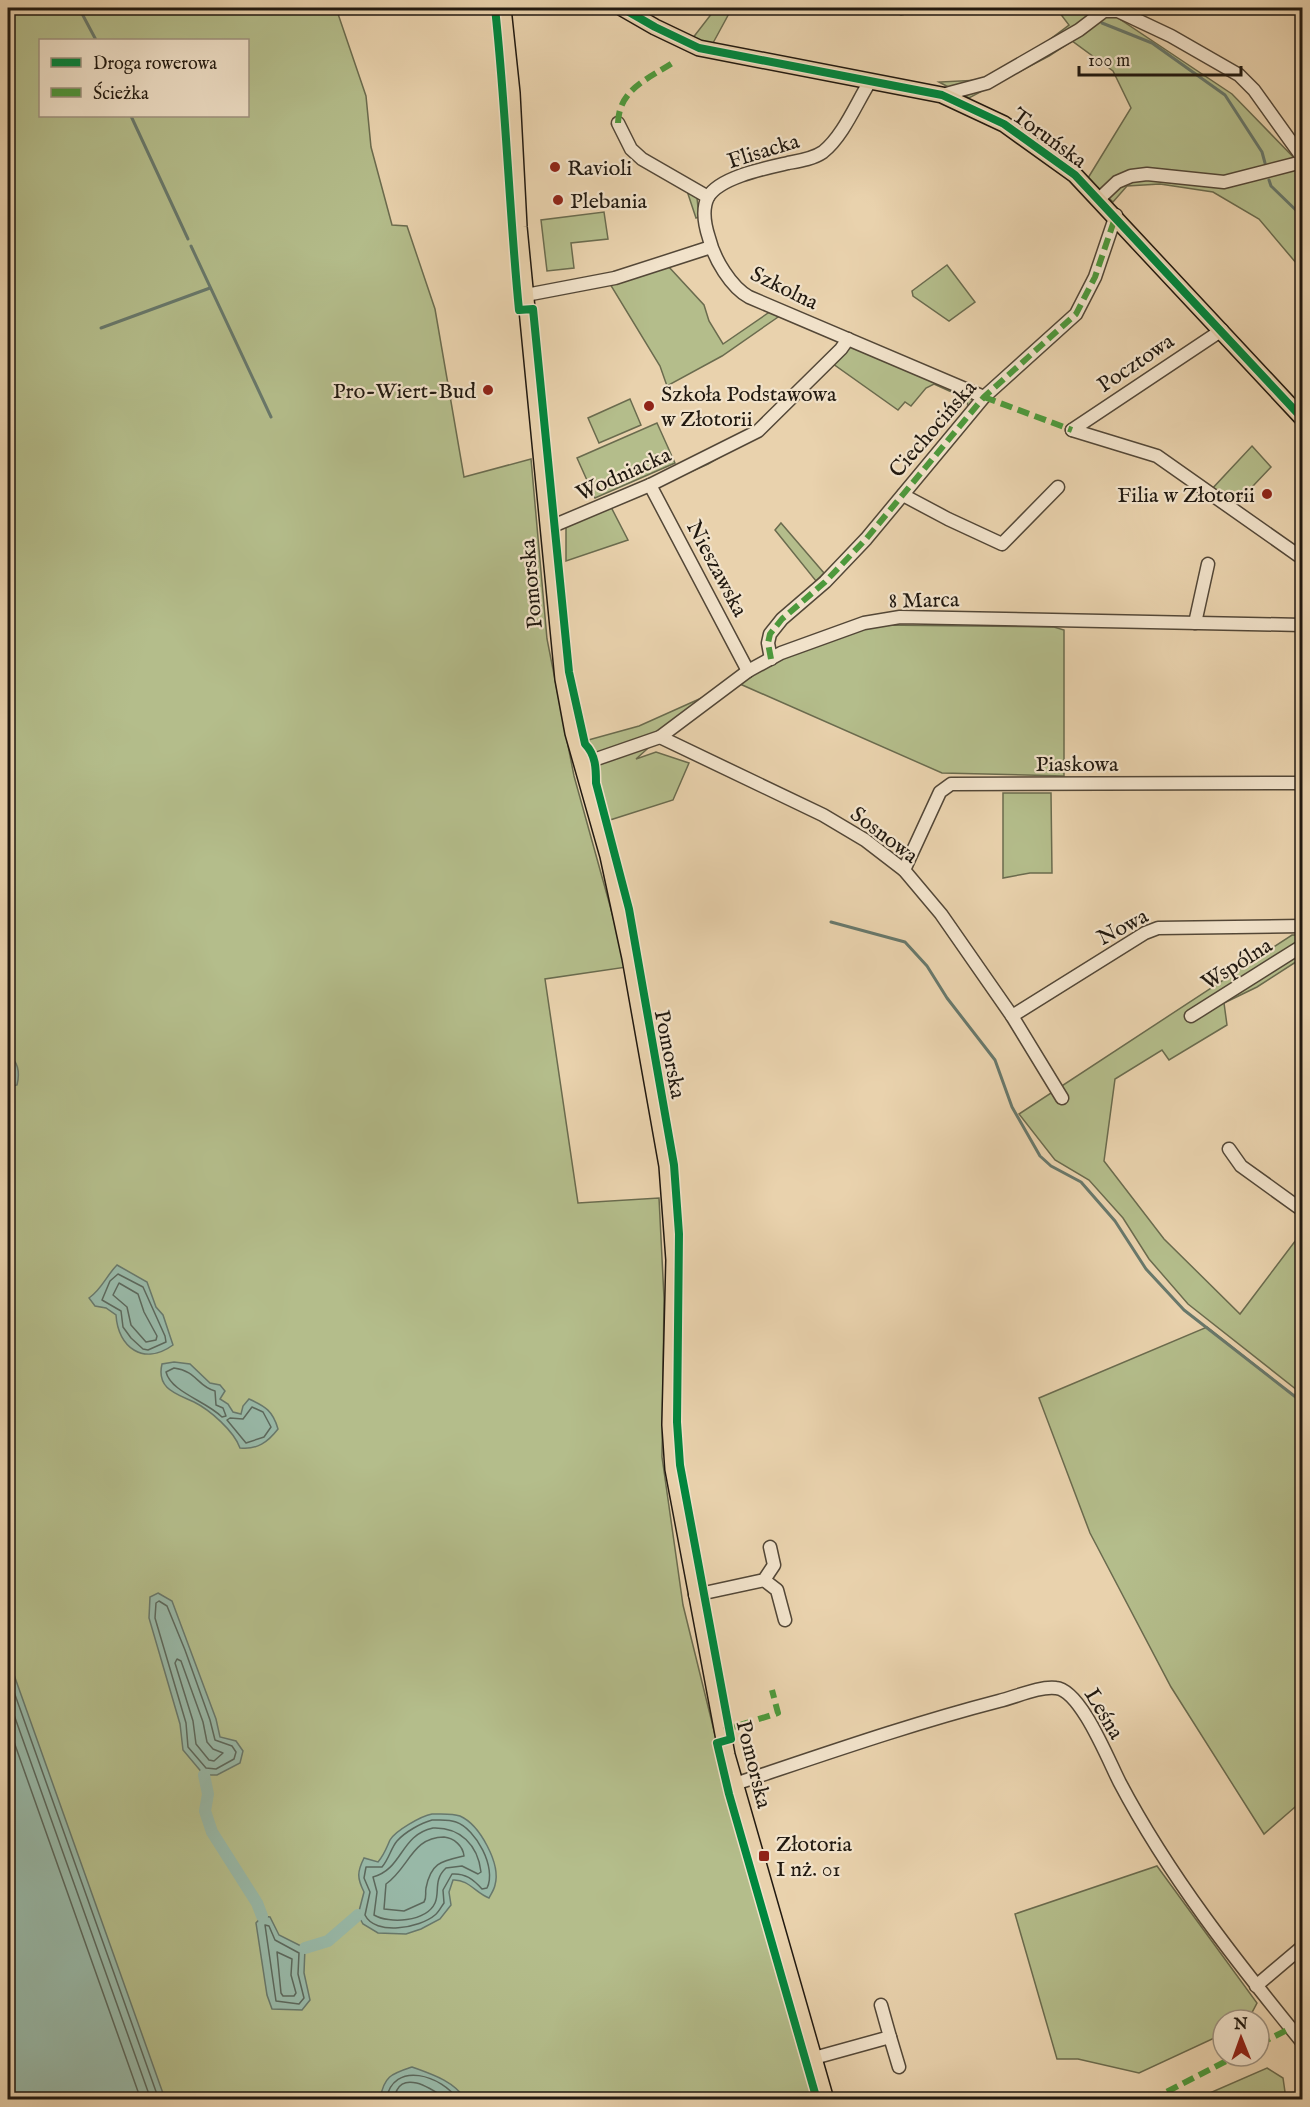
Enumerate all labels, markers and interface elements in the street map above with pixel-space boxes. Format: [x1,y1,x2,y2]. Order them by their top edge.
legend [39,39,249,117]
scale bar [1079,39,1241,77]
text: 100 m [1088,50,1130,73]
text: Droga rowerowa [93,53,217,76]
text: Ścieżka [93,81,149,106]
street label: Toruńska [1006,102,1092,176]
street label: Flisacka [724,128,803,176]
place label: Ravioli [567,155,632,183]
marker: Ravioli [548,160,562,174]
place label: Plebania [570,188,648,216]
marker: Plebania [551,193,565,207]
street label: Szkolna [746,260,823,317]
street label: Pocztowa [1092,327,1180,400]
street label: Ciechocińska [883,374,984,484]
place label: Pro-Wiert-Bud [333,378,476,406]
place label: Szkoła Podstawowa w Złotorii [661,381,837,434]
marker: Pro-Wiert-Bud [481,383,495,397]
marker: Szkoła Podstawowa w Złotorii [642,399,656,413]
street label: Wodniacka [572,441,676,508]
place label: Filia w Złotorii [1117,482,1255,510]
marker: Filia w Złotorii [1260,487,1274,501]
street label: Nieszawska [679,516,754,622]
street label: Pomorska [514,537,550,630]
street label: 8 Marca [888,586,960,616]
street label: Piaskowa [1035,751,1119,779]
street label: Sosnowa [844,801,924,871]
street label: Nowa [1093,903,1154,953]
street label: Wspólna [1196,932,1278,997]
street label: Pomorska [647,1008,691,1102]
street label: Leśna [1077,1683,1130,1745]
street label: Pomorska [729,1717,778,1812]
place label: Złotoria I nż. 01 [776,1831,852,1884]
marker: Złotoria I nż. 01 [757,1849,771,1863]
north arrow [1211,2008,1271,2068]
text: N [1233,2015,1248,2035]

